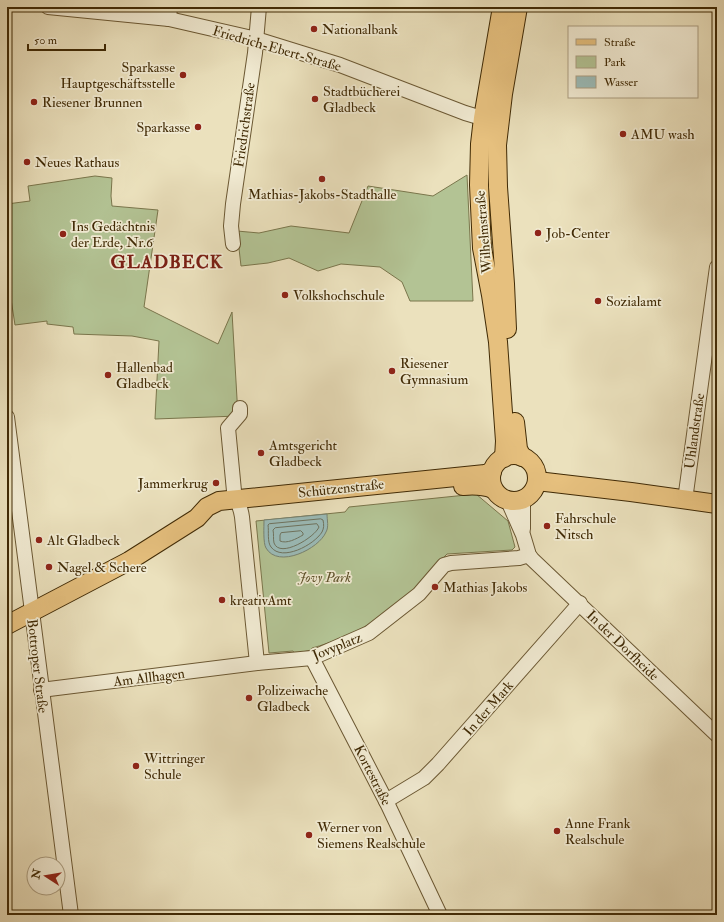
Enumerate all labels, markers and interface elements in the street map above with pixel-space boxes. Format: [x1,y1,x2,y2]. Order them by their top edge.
place label: Nationalbank [322,21,398,38]
street label: Friedrich-Ebert-Straße [211,22,343,75]
marker: Nationalbank [309,24,319,34]
scale bar [28,26,105,52]
legend [568,26,698,98]
text: 50 m [34,33,58,48]
text: Straße [604,35,635,50]
text: Park [604,55,626,70]
place label: Sparkasse Hauptgeschäftsstelle [61,59,175,93]
marker: Sparkasse Hauptgeschäftsstelle [178,70,188,80]
text: Wasser [603,75,638,90]
street label: Friedrichstraße [230,81,259,169]
place label: Stadtbücherei Gladbeck [323,83,400,116]
place label: Riesener Brunnen [42,94,143,111]
marker: Stadtbücherei Gladbeck [310,94,320,104]
marker: Riesener Brunnen [29,97,39,107]
place label: Sparkasse [136,119,190,137]
marker: Sparkasse [193,122,203,132]
place label: AMU wash [630,126,695,143]
marker: AMU wash [618,129,628,139]
place label: Neues Rathaus [35,154,120,171]
marker: Neues Rathaus [22,157,32,167]
marker: Mathias-Jakobs-Stadthalle [317,174,327,184]
place label: Mathias-Jakobs-Stadthalle [248,186,397,203]
street label: Wilhelmstraße [471,190,496,275]
place label: Ins Gedächtnis der Erde, Nr.6 [71,218,155,251]
place label: Job-Center [545,225,611,242]
marker: Job-Center [533,228,543,238]
marker: Ins Gedächtnis der Erde, Nr.6 [58,229,68,239]
district label: GLADBECK [111,251,224,274]
place label: Volkshochschule [293,287,385,304]
marker: Volkshochschule [280,290,290,300]
place label: Sozialamt [606,293,662,310]
marker: Sozialamt [593,296,603,306]
place label: Riesener Gymnasium [400,355,468,389]
place label: Hallenbad Gladbeck [116,359,173,392]
marker: Riesener Gymnasium [387,366,397,376]
marker: Hallenbad Gladbeck [103,370,113,380]
street label: Uhlandstraße [681,392,708,470]
place label: Amtsgericht Gladbeck [268,437,338,470]
marker: Amtsgericht Gladbeck [256,448,266,458]
place label: Jammerkrug [137,475,209,492]
street label: Schützenstraße [297,476,385,501]
marker: Jammerkrug [211,478,221,488]
place label: Fahrschule Nitsch [555,510,616,543]
marker: Fahrschule Nitsch [542,521,552,531]
place label: Alt Gladbeck [46,532,120,549]
marker: Alt Gladbeck [34,535,44,545]
place label: Nagel & Schere [57,559,147,576]
marker: Nagel & Schere [44,562,54,572]
park label: Jovy Park [297,569,351,586]
place label: Mathias Jakobs [443,579,528,596]
marker: Mathias Jakobs [430,582,440,592]
place label: kreativAmt [230,592,292,609]
marker: kreativAmt [217,595,227,605]
street label: In der Dorfheide [583,607,663,684]
street label: Bottroper Straße [22,618,52,714]
street label: Jovyplatz [309,629,365,665]
street label: Am Allhagen [111,665,186,690]
street label: In der Mark [460,677,517,739]
place label: Polizeiwache Gladbeck [257,682,328,715]
marker: Polizeiwache Gladbeck [244,693,254,703]
street label: Kortestraße [350,742,395,808]
place label: Wittringer Schule [143,750,206,783]
marker: Wittringer Schule [131,761,141,771]
place label: Anne Frank Realschule [564,815,631,848]
place label: Werner von Siemens Realschule [316,819,425,852]
marker: Anne Frank Realschule [552,826,562,836]
marker: Werner von Siemens Realschule [304,830,314,840]
north arrow [26,856,66,896]
text: N [29,867,44,881]

